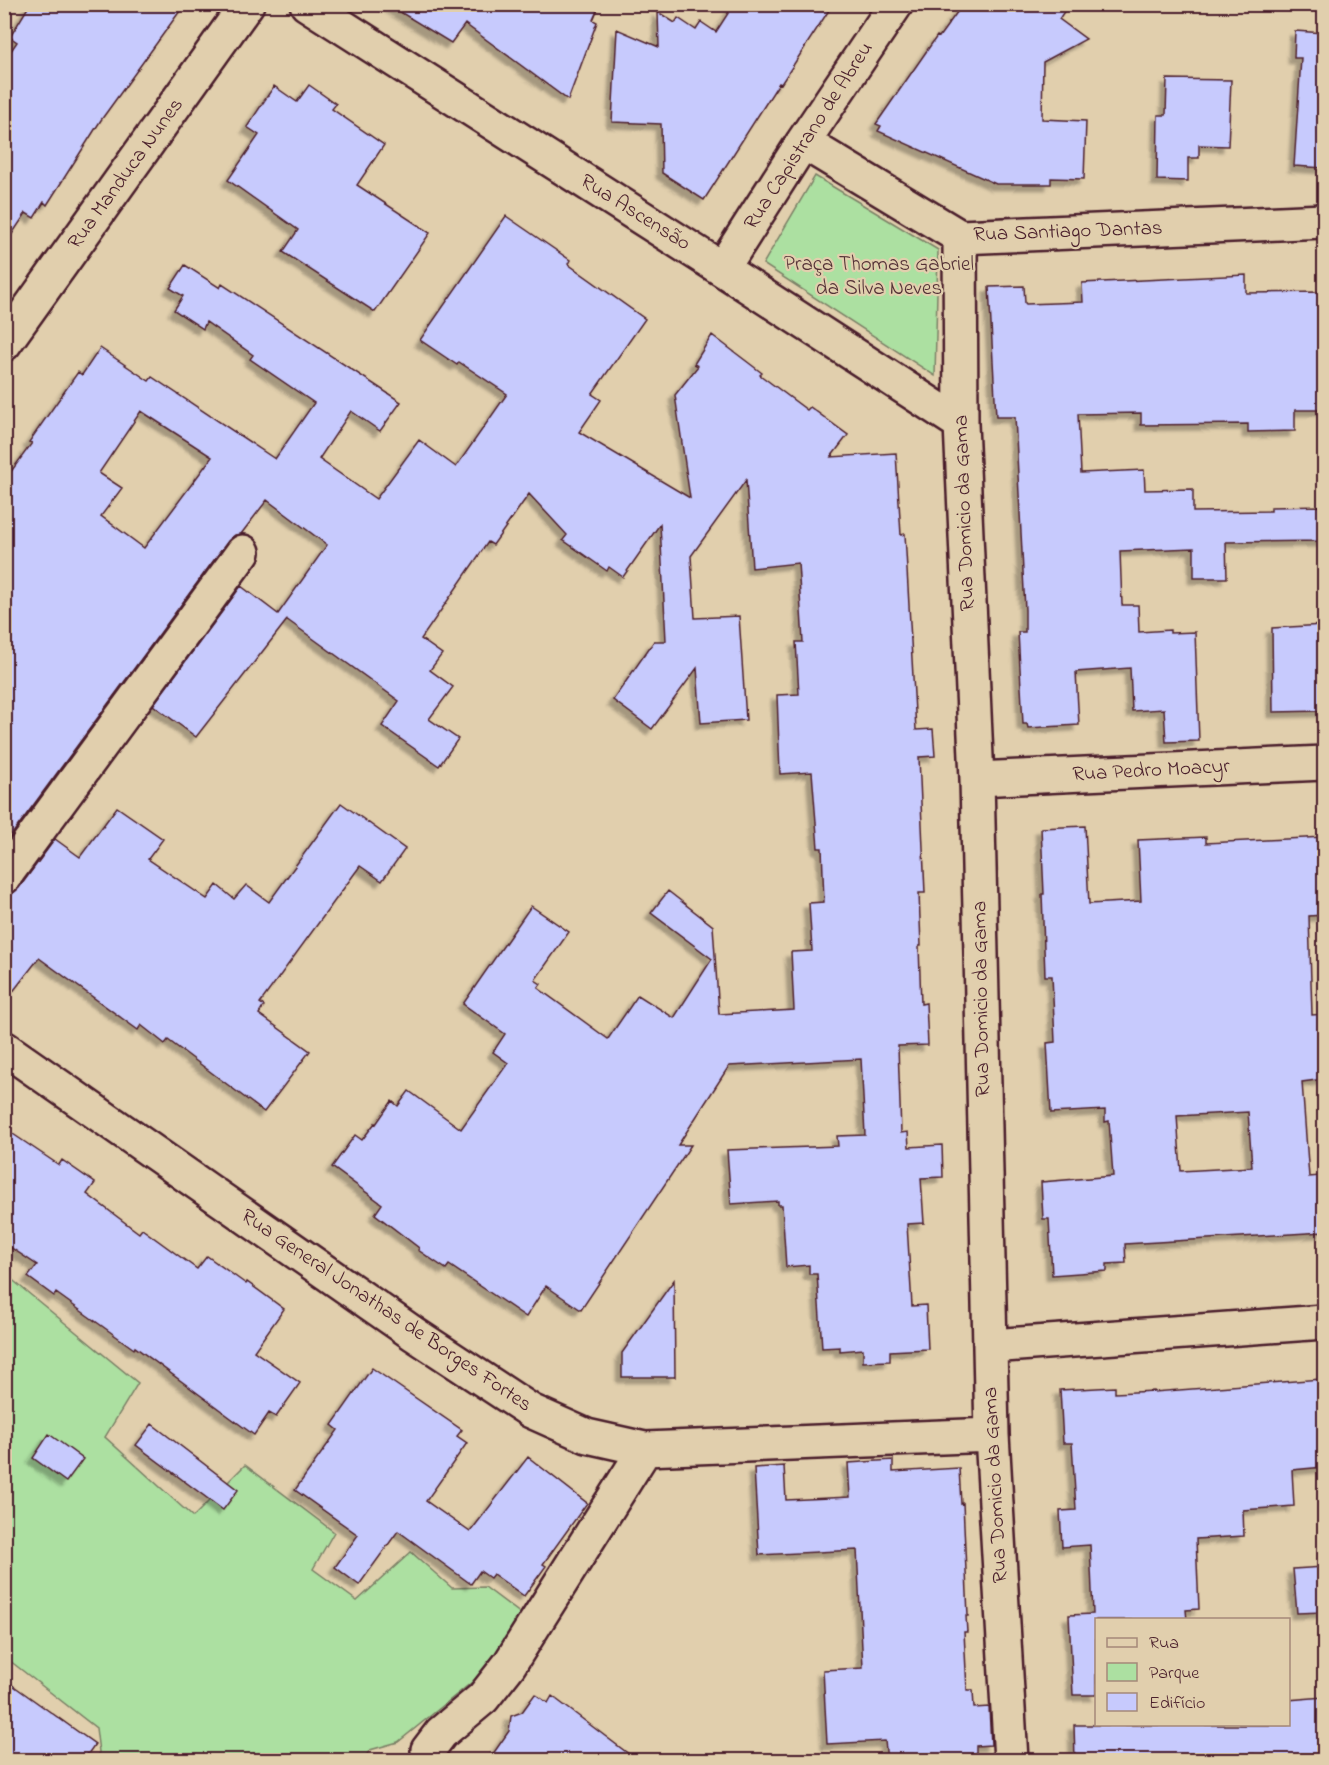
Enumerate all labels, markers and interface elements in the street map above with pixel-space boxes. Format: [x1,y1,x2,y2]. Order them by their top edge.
street label: Rua Capistrano de Abreu [737,36,881,236]
street label: Rua Manduca Nunes [61,92,191,256]
street label: Rua Ascensão [574,167,696,259]
street label: Rua Santiago Dantas [973,214,1163,252]
park label: Praça Thomas Gabriel da Silva Neves [784,250,974,304]
street label: Rua Domicio da Gama [947,414,983,612]
street label: Rua Pedro Moacyr [1072,752,1231,792]
street label: Rua Domicio da Gama [965,901,999,1097]
street label: Rua General Jonathas de Borges Fortes [233,1202,538,1422]
street label: Rua Domicio da Gama [976,1386,1016,1584]
legend [1095,1618,1290,1726]
text: Rua [1149,1631,1179,1657]
text: Parque [1149,1661,1200,1687]
text: Edifício [1149,1691,1205,1717]

